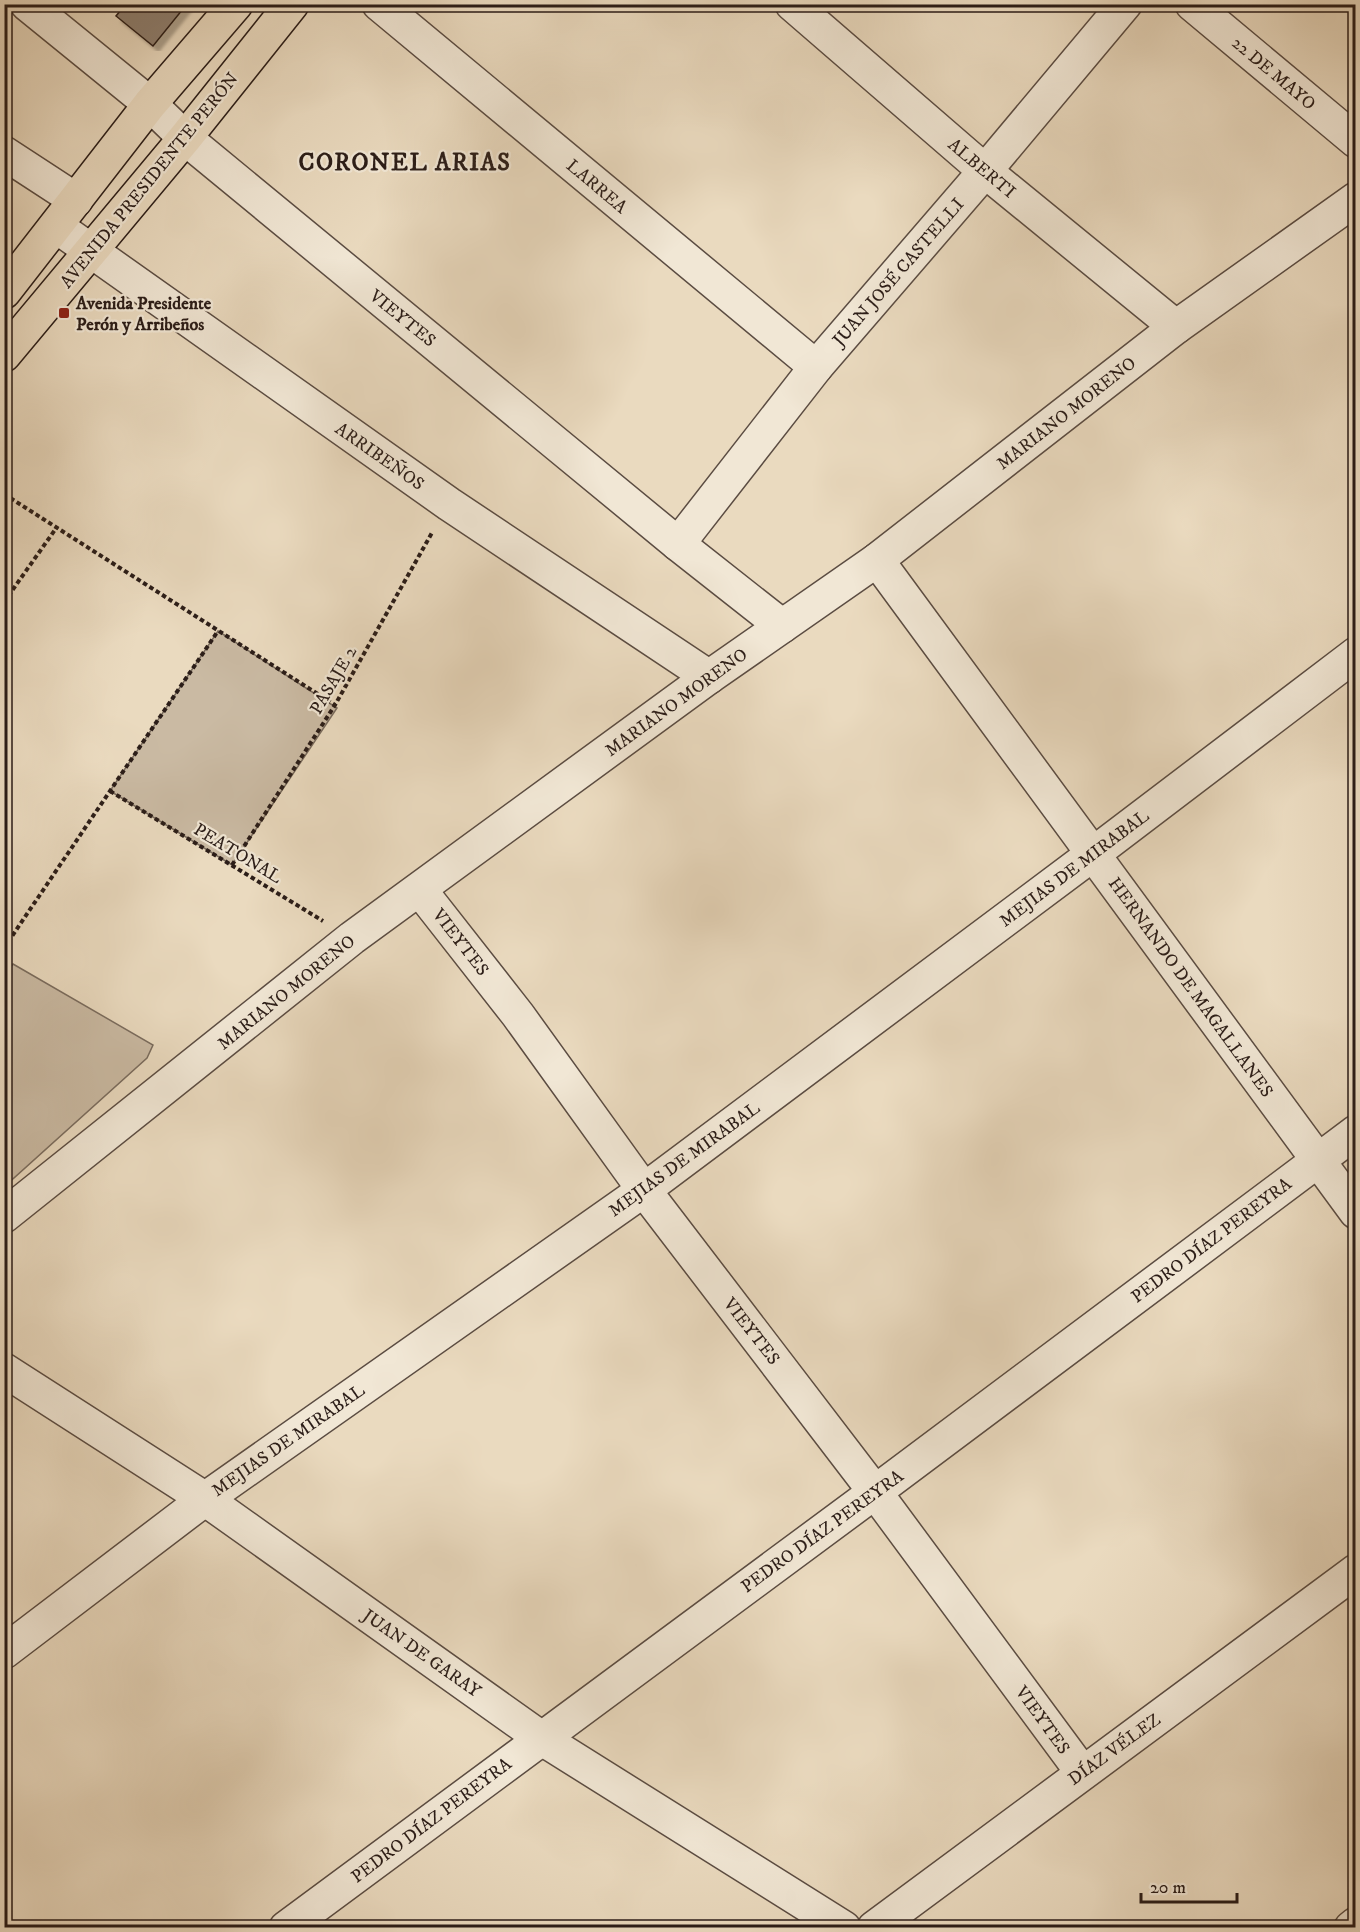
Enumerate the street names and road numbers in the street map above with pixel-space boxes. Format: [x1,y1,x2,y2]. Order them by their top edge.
street label: 22 DE MAYO [1227,32,1320,115]
street label: AVENIDA PRESIDENTE PERÓN [56,68,244,293]
street label: ALBERTI [943,134,1020,203]
street label: LARREA [561,155,632,219]
street label: JUAN JOSÉ CASTELLI [827,194,969,353]
street label: VIEYTES [364,285,440,352]
street label: MARIANO MORENO [993,353,1141,475]
street label: ARRIBEÑOS [331,417,429,496]
street label: PASAJE 2 [306,642,362,718]
street label: MARIANO MORENO [601,644,752,762]
street label: MEJIAS DE MIRABAL [995,805,1154,932]
street label: PEATONAL [189,819,286,889]
street label: HERNANDO DE MAGALLANES [1103,873,1277,1102]
street label: VIEYTES [427,904,493,981]
street label: MARIANO MORENO [213,930,360,1055]
street label: MEJIAS DE MIRABAL [605,1098,765,1222]
street label: PEDRO DÍAZ PEREYRA [1126,1172,1297,1308]
street label: VIEYTES [718,1293,784,1370]
street label: MEJIAS DE MIRABAL [208,1380,369,1502]
street label: PEDRO DÍAZ PEREYRA [737,1464,908,1598]
street label: JUAN DE GARAY [357,1604,485,1703]
street label: VIEYTES [1009,1681,1074,1759]
street label: DÍAZ VÉLEZ [1063,1708,1165,1791]
street label: PEDRO DÍAZ PEREYRA [346,1752,517,1888]

